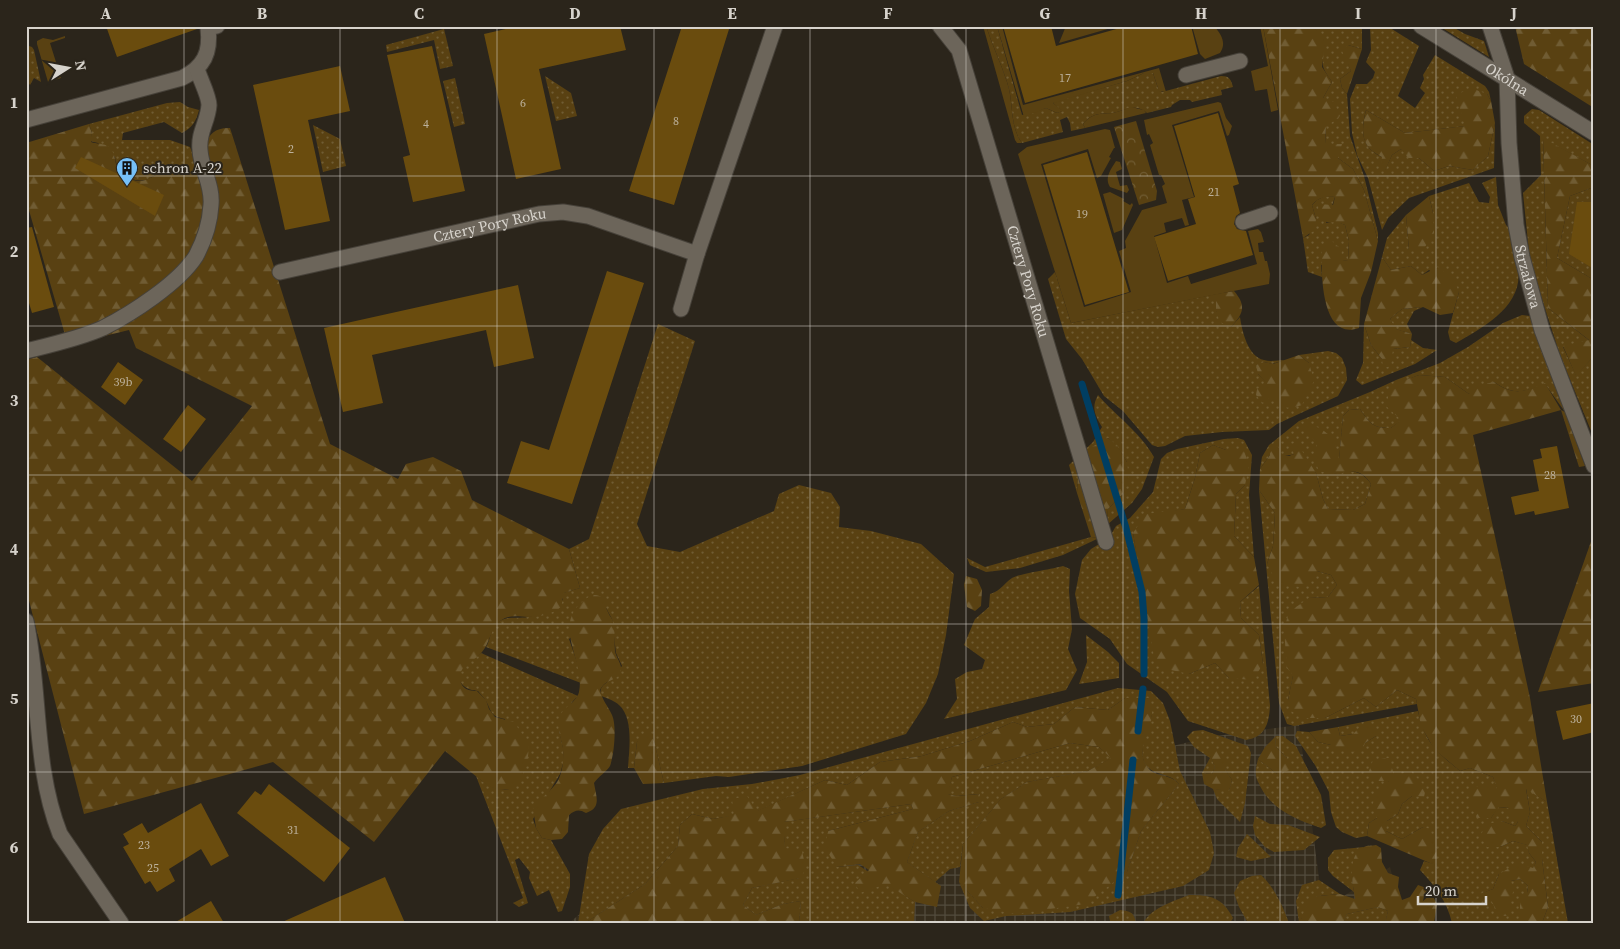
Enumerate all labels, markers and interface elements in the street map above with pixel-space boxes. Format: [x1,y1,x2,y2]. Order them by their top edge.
text: A [101,2,112,24]
text: B [257,2,268,24]
text: C [414,2,424,24]
text: D [569,2,581,24]
text: E [727,2,737,24]
text: F [883,2,893,24]
text: G [1040,2,1051,24]
text: H [1195,2,1207,24]
text: I [1355,2,1361,24]
text: J [1510,2,1517,24]
north arrow [42,42,92,92]
street label: Okólna [1481,57,1533,100]
text: N [70,59,92,72]
house number: 17 [1059,70,1071,86]
text: 1 [10,91,18,113]
house number: 6 [520,95,526,111]
house number: 8 [673,113,679,129]
house number: 4 [423,116,429,132]
house number: 2 [288,141,294,157]
building icon: schron A-22 [115,156,139,187]
place label: schron A-22 [143,157,222,178]
house number: 21 [1208,184,1220,200]
street label: Cztery Pory Roku [431,202,547,247]
house number: 19 [1076,206,1088,222]
street label: Cztery Pory Roku [1002,223,1055,340]
text: 2 [10,240,19,262]
street label: Strzałowa [1510,243,1547,311]
house number: 39b [114,374,133,390]
text: 3 [10,389,19,411]
house number: 28 [1544,467,1556,483]
text: 4 [10,538,19,560]
text: 5 [10,687,19,709]
house number: 30 [1570,711,1582,727]
house number: 31 [287,822,299,838]
text: 6 [10,836,19,858]
house number: 23 [138,837,150,853]
house number: 25 [147,860,159,876]
scale bar [1418,874,1485,906]
text: 20 m [1425,880,1457,901]

